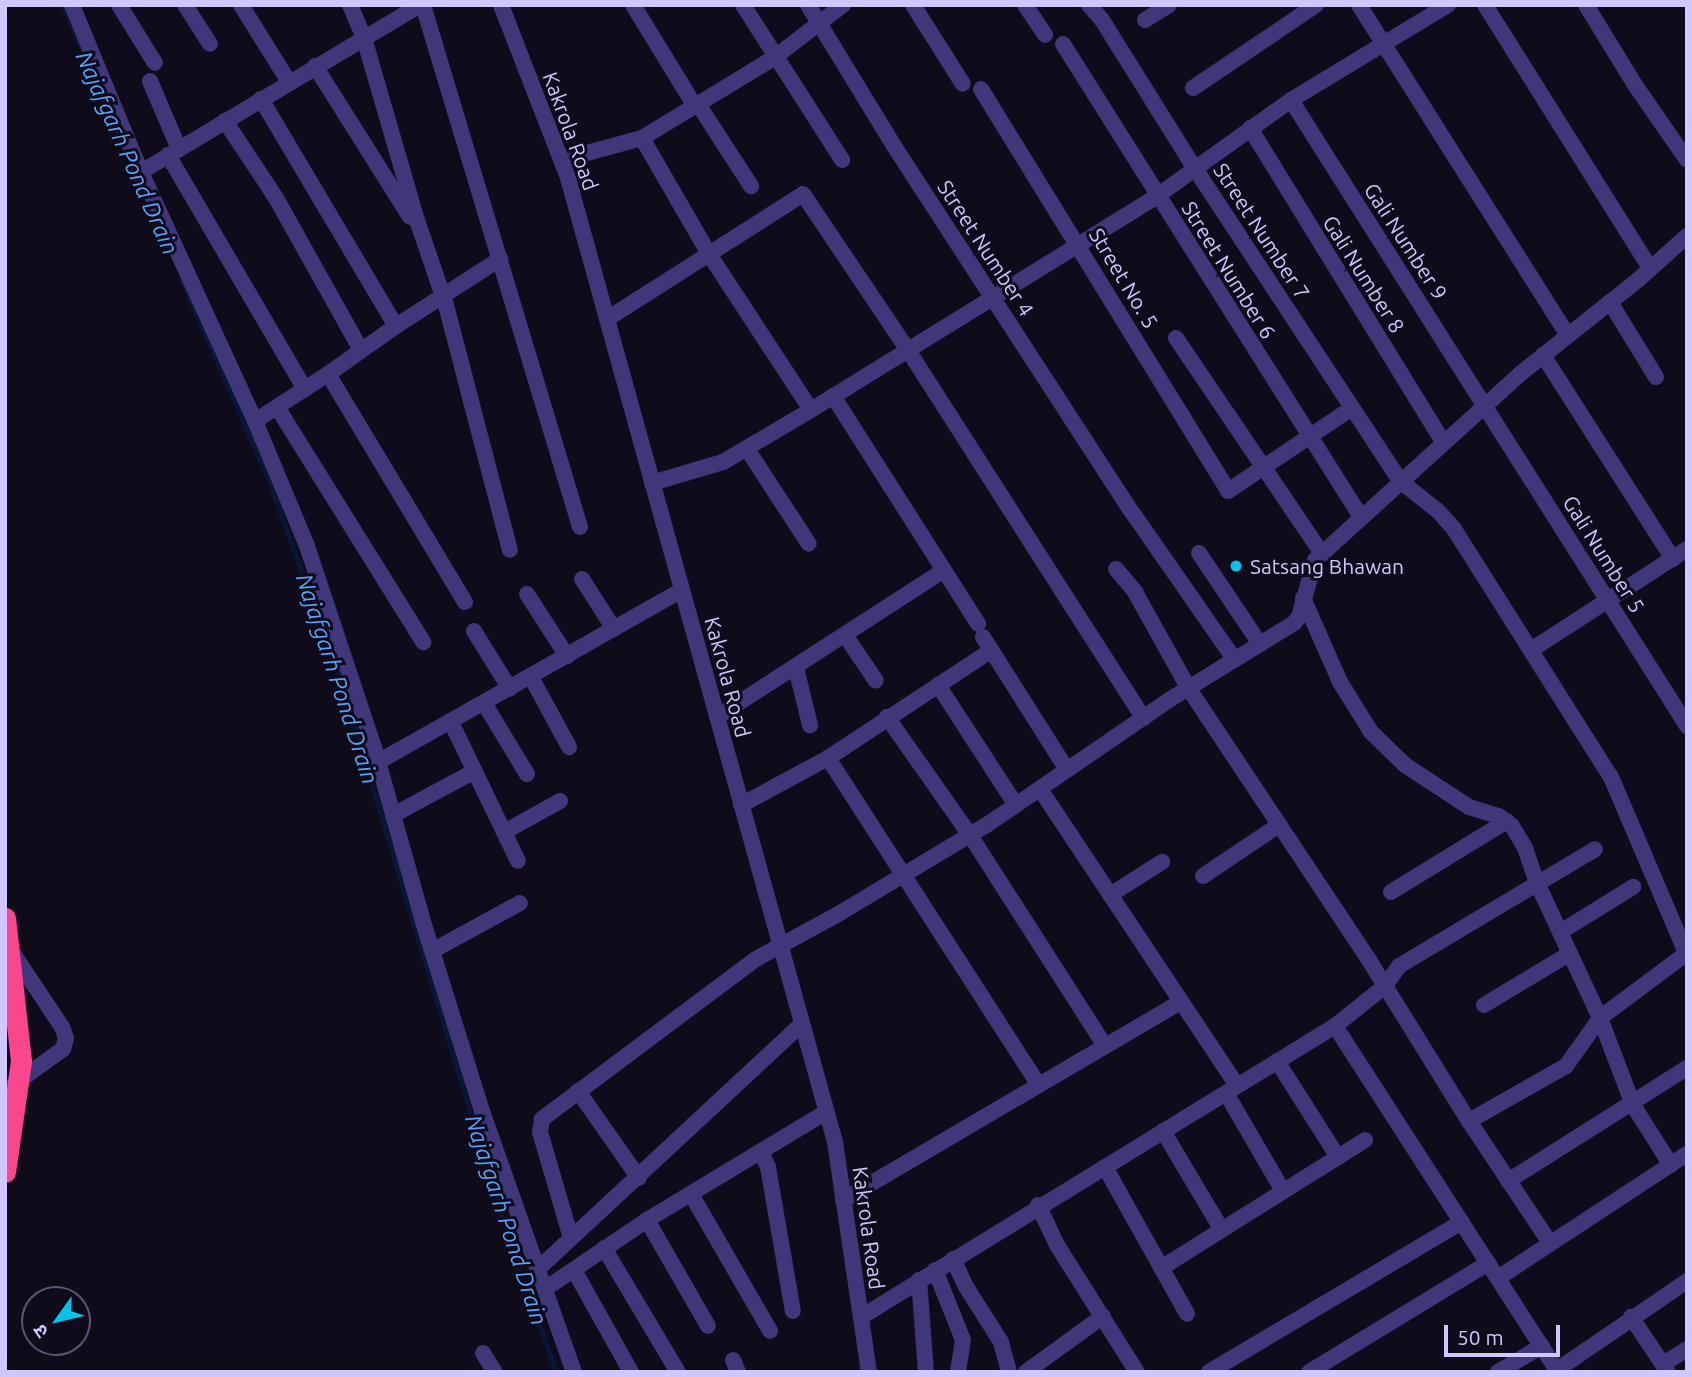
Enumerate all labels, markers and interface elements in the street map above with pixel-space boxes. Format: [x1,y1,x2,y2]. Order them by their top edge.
water label: Najafgarh Pond Drain [70,47,184,259]
street label: Kakrola Road [538,68,604,194]
street label: Street Number 7 [1209,158,1315,304]
street label: Street Number 4 [933,175,1039,321]
street label: Gali Number 9 [1359,178,1453,304]
street label: Street Number 6 [1177,197,1281,343]
street label: Gali Number 8 [1318,211,1410,337]
street label: Street No. 5 [1084,223,1164,333]
street label: Gali Number 5 [1558,491,1650,617]
place label: Satsang Bhawan [1250,553,1404,579]
marker: Satsang Bhawan [1228,558,1244,574]
water label: Najafgarh Pond Drain [290,570,384,788]
street label: Kakrola Road [700,614,756,740]
water label: Najafgarh Pond Drain [459,1111,553,1329]
street label: Kakrola Road [848,1165,890,1291]
north arrow [21,1286,91,1356]
scale bar [1447,1310,1562,1354]
text: उ [28,1321,52,1342]
text: 50 m [1457,1325,1504,1349]

